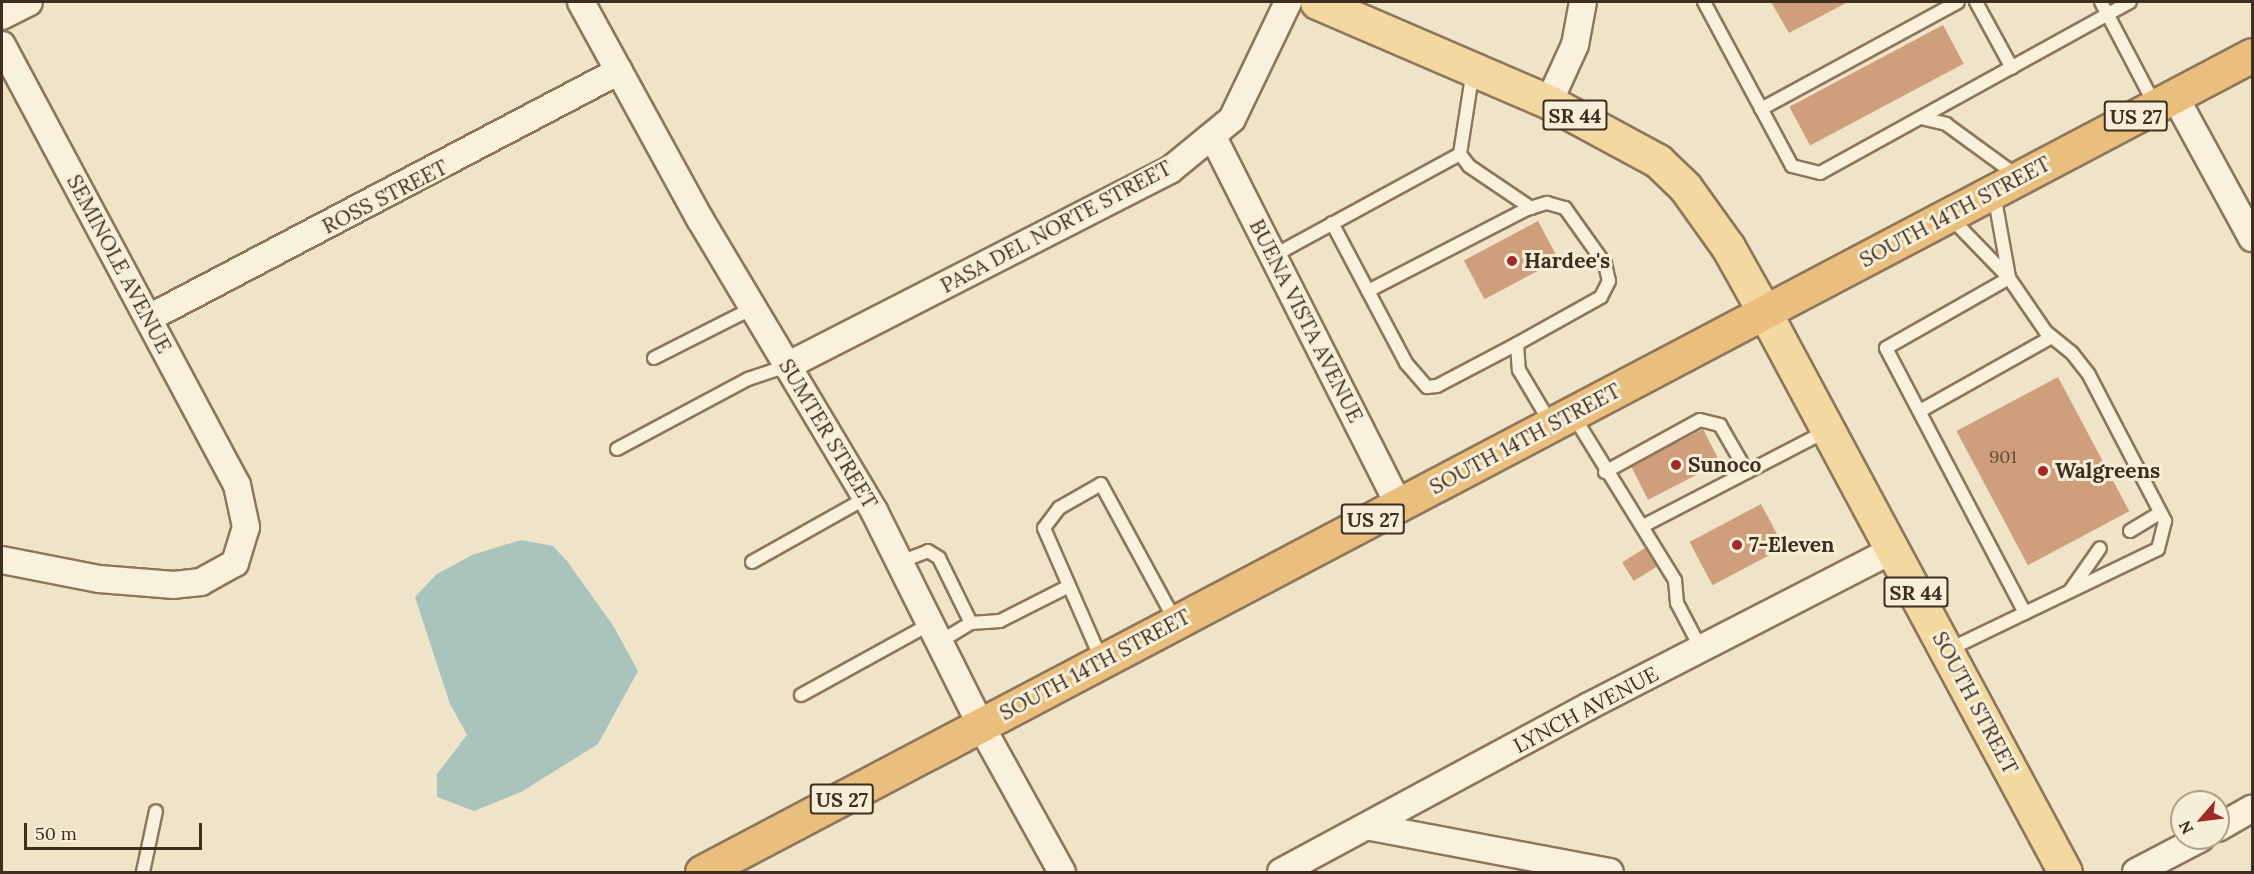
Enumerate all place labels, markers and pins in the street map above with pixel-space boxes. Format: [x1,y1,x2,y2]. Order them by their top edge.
place label: Hardee's [1524,248,1610,274]
marker: Hardee's [1505,254,1519,268]
place label: Sunoco [1688,452,1761,478]
marker: Sunoco [1669,458,1683,472]
place label: Walgreens [2055,458,2160,484]
marker: Walgreens [2036,464,2050,478]
place label: 7-Eleven [1749,532,1835,558]
marker: 7-Eleven [1730,538,1744,552]

